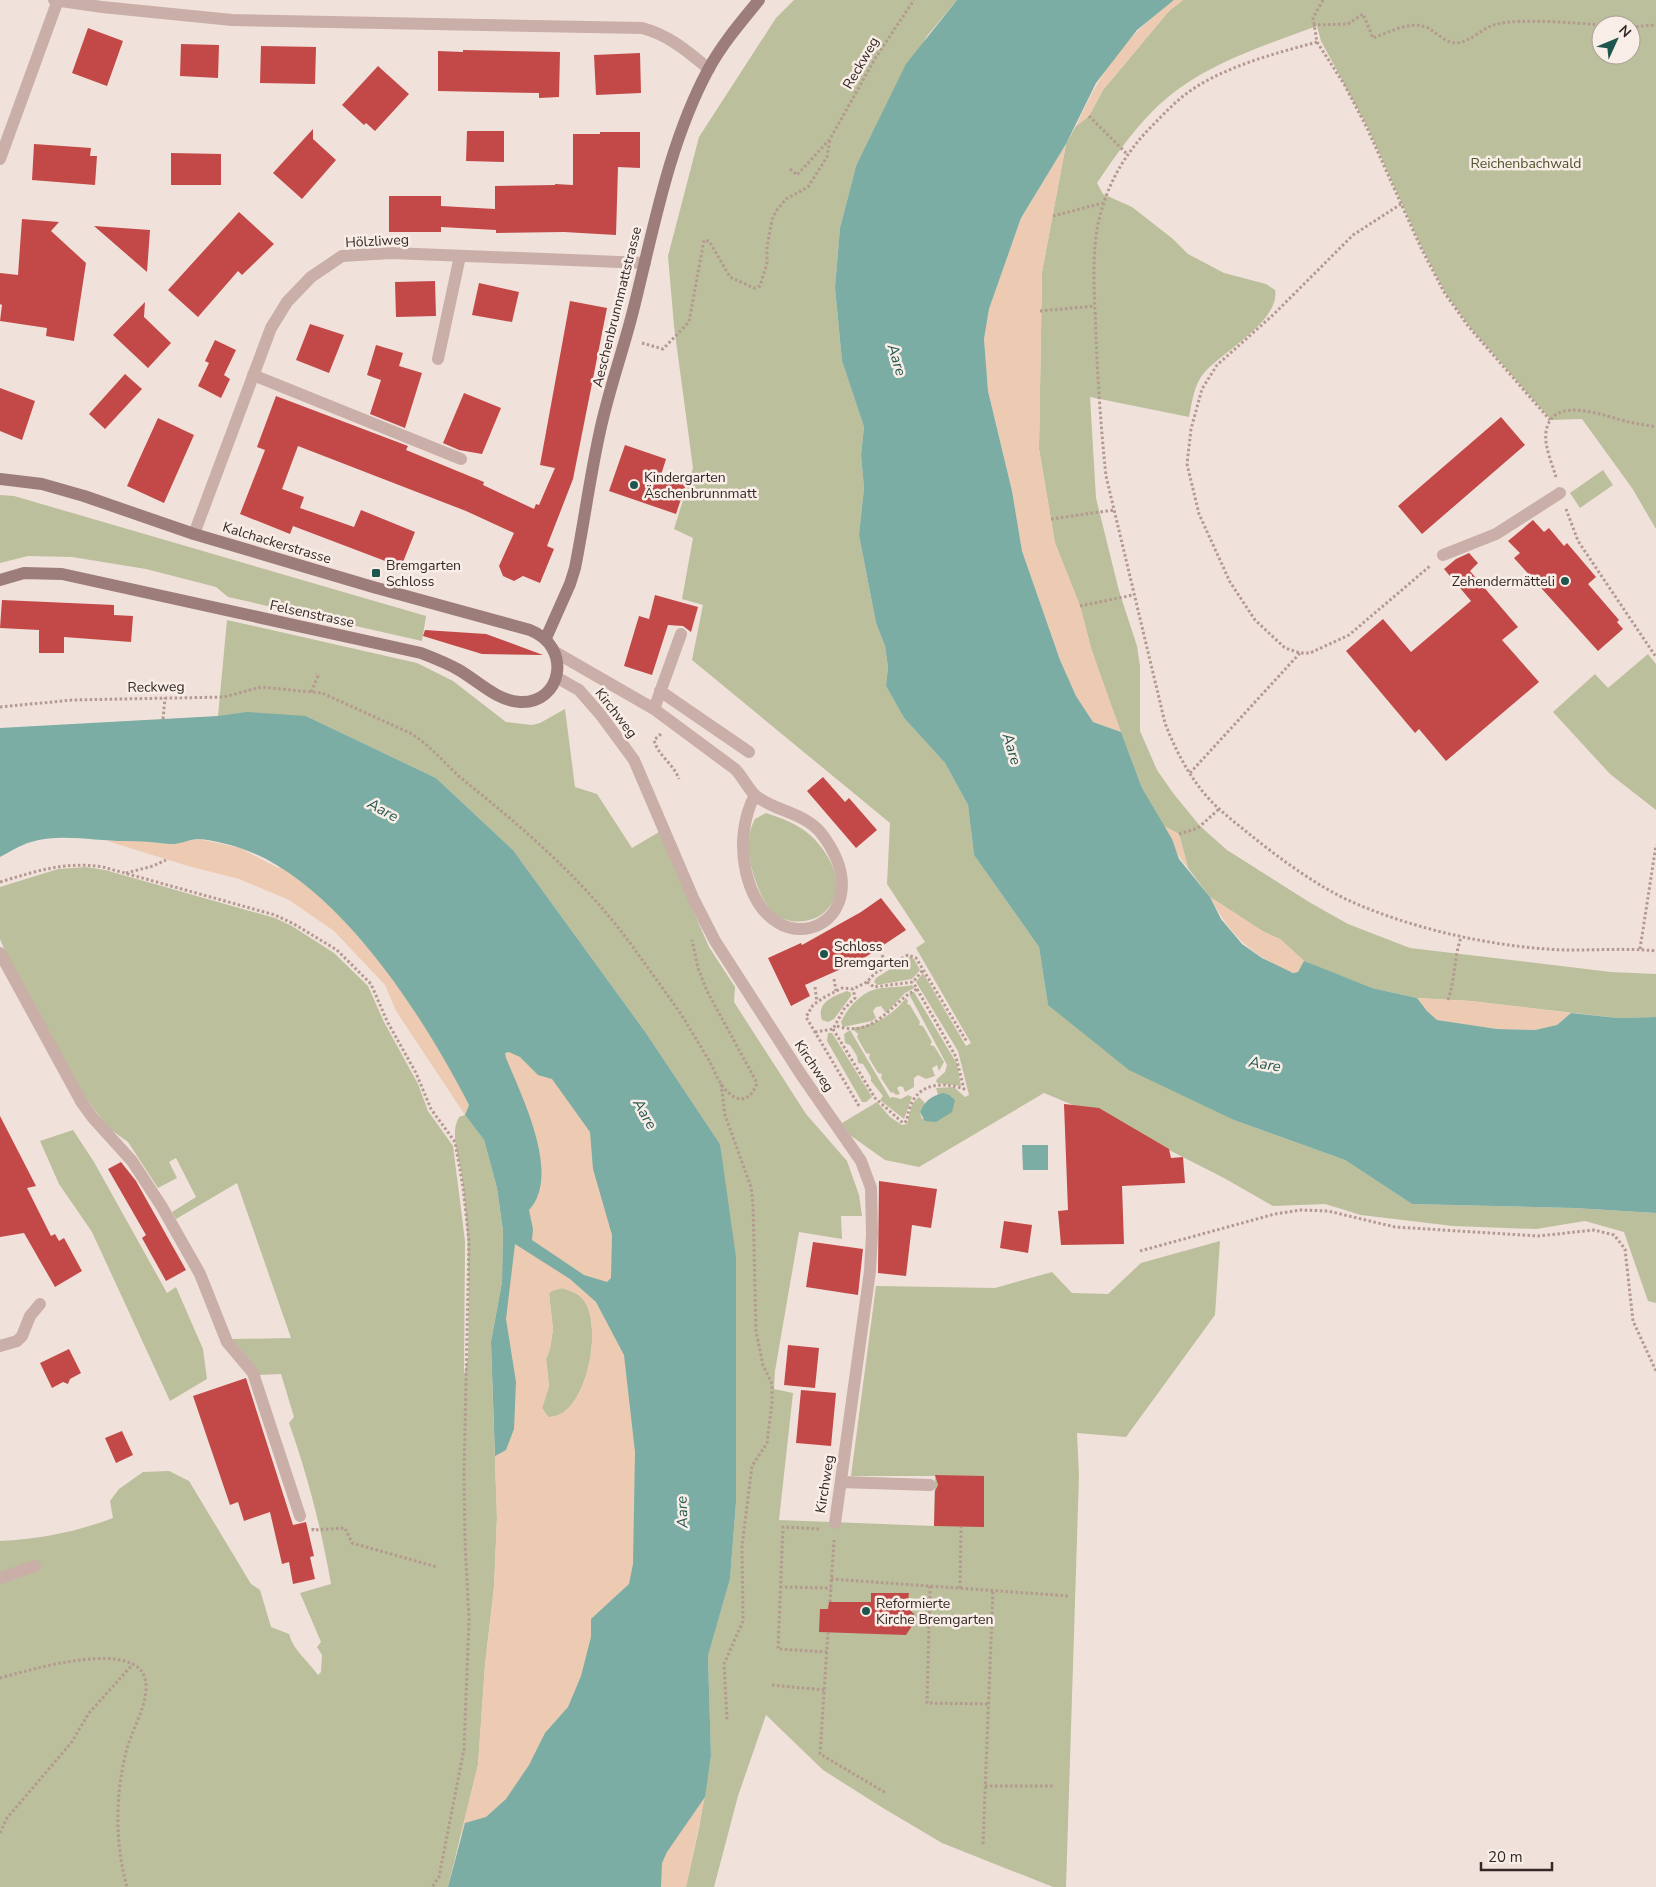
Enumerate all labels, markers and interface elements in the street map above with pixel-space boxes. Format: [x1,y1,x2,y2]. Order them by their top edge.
north arrow [1591,15,1641,65]
text: N [1615,21,1635,42]
street label: Reckweg [838,33,884,93]
park label: Reichenbachwald [1471,154,1581,173]
street label: Aeschenbrunnmattstrasse [588,225,646,389]
street label: Hölzliweg [345,230,409,252]
water label: Aare [882,341,911,378]
place label: Kindergarten Äschenbrunnmatt [644,468,757,503]
marker: Kindergarten Äschenbrunnmatt [628,479,640,491]
street label: Kalchackerstrasse [220,517,334,569]
place label: Bremgarten Schloss [386,556,461,591]
marker: Bremgarten Schloss [370,567,382,579]
place label: Zehendermätteli [1452,572,1555,591]
marker: Zehendermätteli [1559,575,1571,587]
street label: Felsenstrasse [268,596,356,632]
street label: Reckweg [127,677,185,697]
street label: Kirchweg [590,684,642,742]
water label: Aare [997,730,1026,767]
water label: Aare [363,793,402,827]
place label: Schloss Bremgarten [834,937,909,972]
marker: Schloss Bremgarten [818,948,830,960]
street label: Kirchweg [790,1036,838,1096]
water label: Aare [1246,1051,1283,1077]
water label: Aare [628,1094,662,1133]
street label: Kirchweg [811,1454,839,1514]
water label: Aare [671,1496,693,1529]
place label: Reformierte Kirche Bremgarten [876,1594,993,1629]
marker: Reformierte Kirche Bremgarten [860,1605,872,1617]
scale bar [1481,1840,1552,1872]
text: 20 m [1488,1847,1523,1867]

